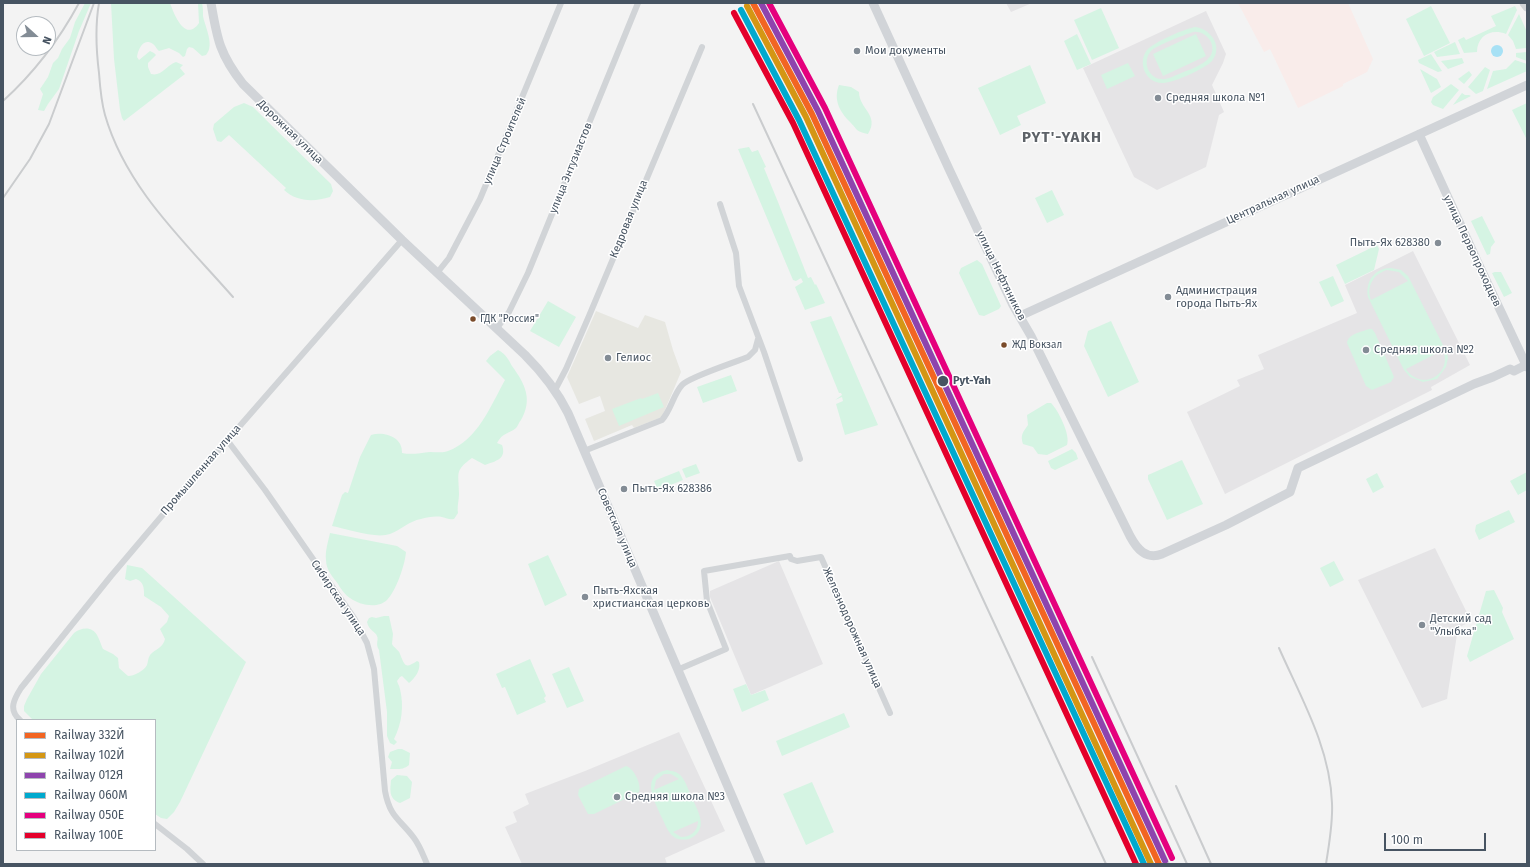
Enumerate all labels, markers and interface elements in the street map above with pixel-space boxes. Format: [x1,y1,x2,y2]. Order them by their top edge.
north arrow [16,16,56,56]
text: N [39,34,54,46]
place label: Мои документы [865,44,946,58]
marker: Мои документы [852,46,862,56]
place label: Средняя школа №1 [1166,91,1265,105]
marker: Средняя школа №1 [1153,93,1163,103]
street label: улица Строителей [481,96,529,186]
street label: Дорожная улица [254,97,326,167]
street label: улица Энтузиастов [547,121,595,215]
district label: PYT'-YAKH [1022,129,1102,147]
street label: Центральная улица [1224,173,1322,227]
street label: Кедровая улица [607,178,651,260]
street label: улица Первопроходцев [1440,193,1504,309]
street label: улица Нефтяников [974,229,1028,323]
place label: Пыть-Ях 628380 [1350,236,1430,250]
marker: Пыть-Ях 628380 [1433,238,1443,248]
place label: Администрация города Пыть-Ях [1176,284,1257,310]
marker: Администрация города Пыть-Ях [1163,292,1173,302]
place label: ГДК "Россия" [480,313,539,325]
marker: ГДК "Россия" [468,314,478,324]
place label: ЖД Вокзал [1012,339,1062,351]
marker: ЖД Вокзал [999,340,1009,350]
place label: Средняя школа №2 [1374,343,1474,357]
marker: Средняя школа №2 [1361,345,1371,355]
place label: Гелиос [616,351,651,365]
marker: Гелиос [603,353,613,363]
marker: Pyt-Yah [936,374,950,388]
place label: Pyt-Yah [953,374,991,388]
street label: Промышленная улица [158,422,244,518]
place label: Пыть-Ях 628386 [632,482,712,496]
marker: Пыть-Ях 628386 [619,484,629,494]
street label: Советская улица [594,486,640,570]
street label: Сибирская улица [308,558,368,638]
street label: Железнодорожная улица [819,566,885,690]
place label: Пыть-Яхская христианская церковь [593,584,709,610]
marker: Пыть-Яхская христианская церковь [580,592,590,602]
place label: Детский сад "Улыбка" [1430,612,1491,638]
marker: Детский сад "Улыбка" [1417,620,1427,630]
legend [16,719,156,851]
text: Railway 332Й [54,728,124,742]
text: Railway 102Й [54,748,124,762]
text: Railway 012Я [54,768,123,782]
text: Railway 060М [54,788,128,802]
place label: Средняя школа №3 [625,790,725,804]
marker: Средняя школа №3 [612,792,622,802]
text: Railway 050Е [54,808,124,822]
scale bar [1386,825,1488,851]
text: Railway 100Е [54,828,123,842]
text: 100 m [1391,833,1423,847]

